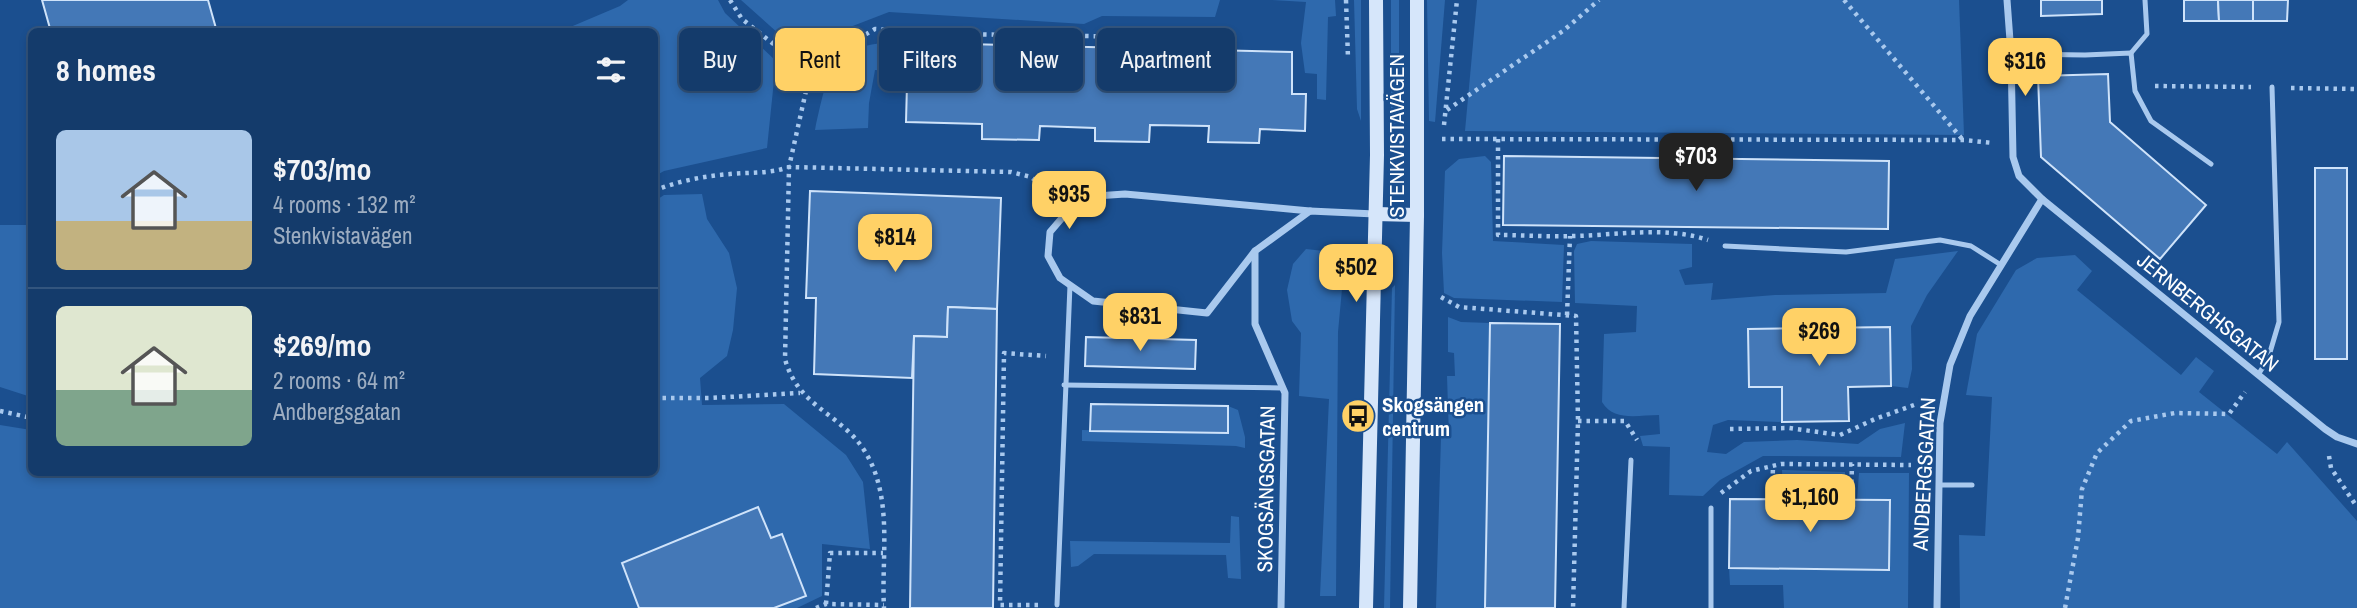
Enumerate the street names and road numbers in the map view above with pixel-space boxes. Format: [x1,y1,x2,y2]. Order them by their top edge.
street label: STENKVISTAVÄGEN [1382,54,1411,218]
street label: JERNBERGHSGATAN [2131,246,2285,378]
street label: ANDBERGSGATAN [1905,397,1942,552]
street label: SKOGSÄNGSGATAN [1250,405,1282,573]

